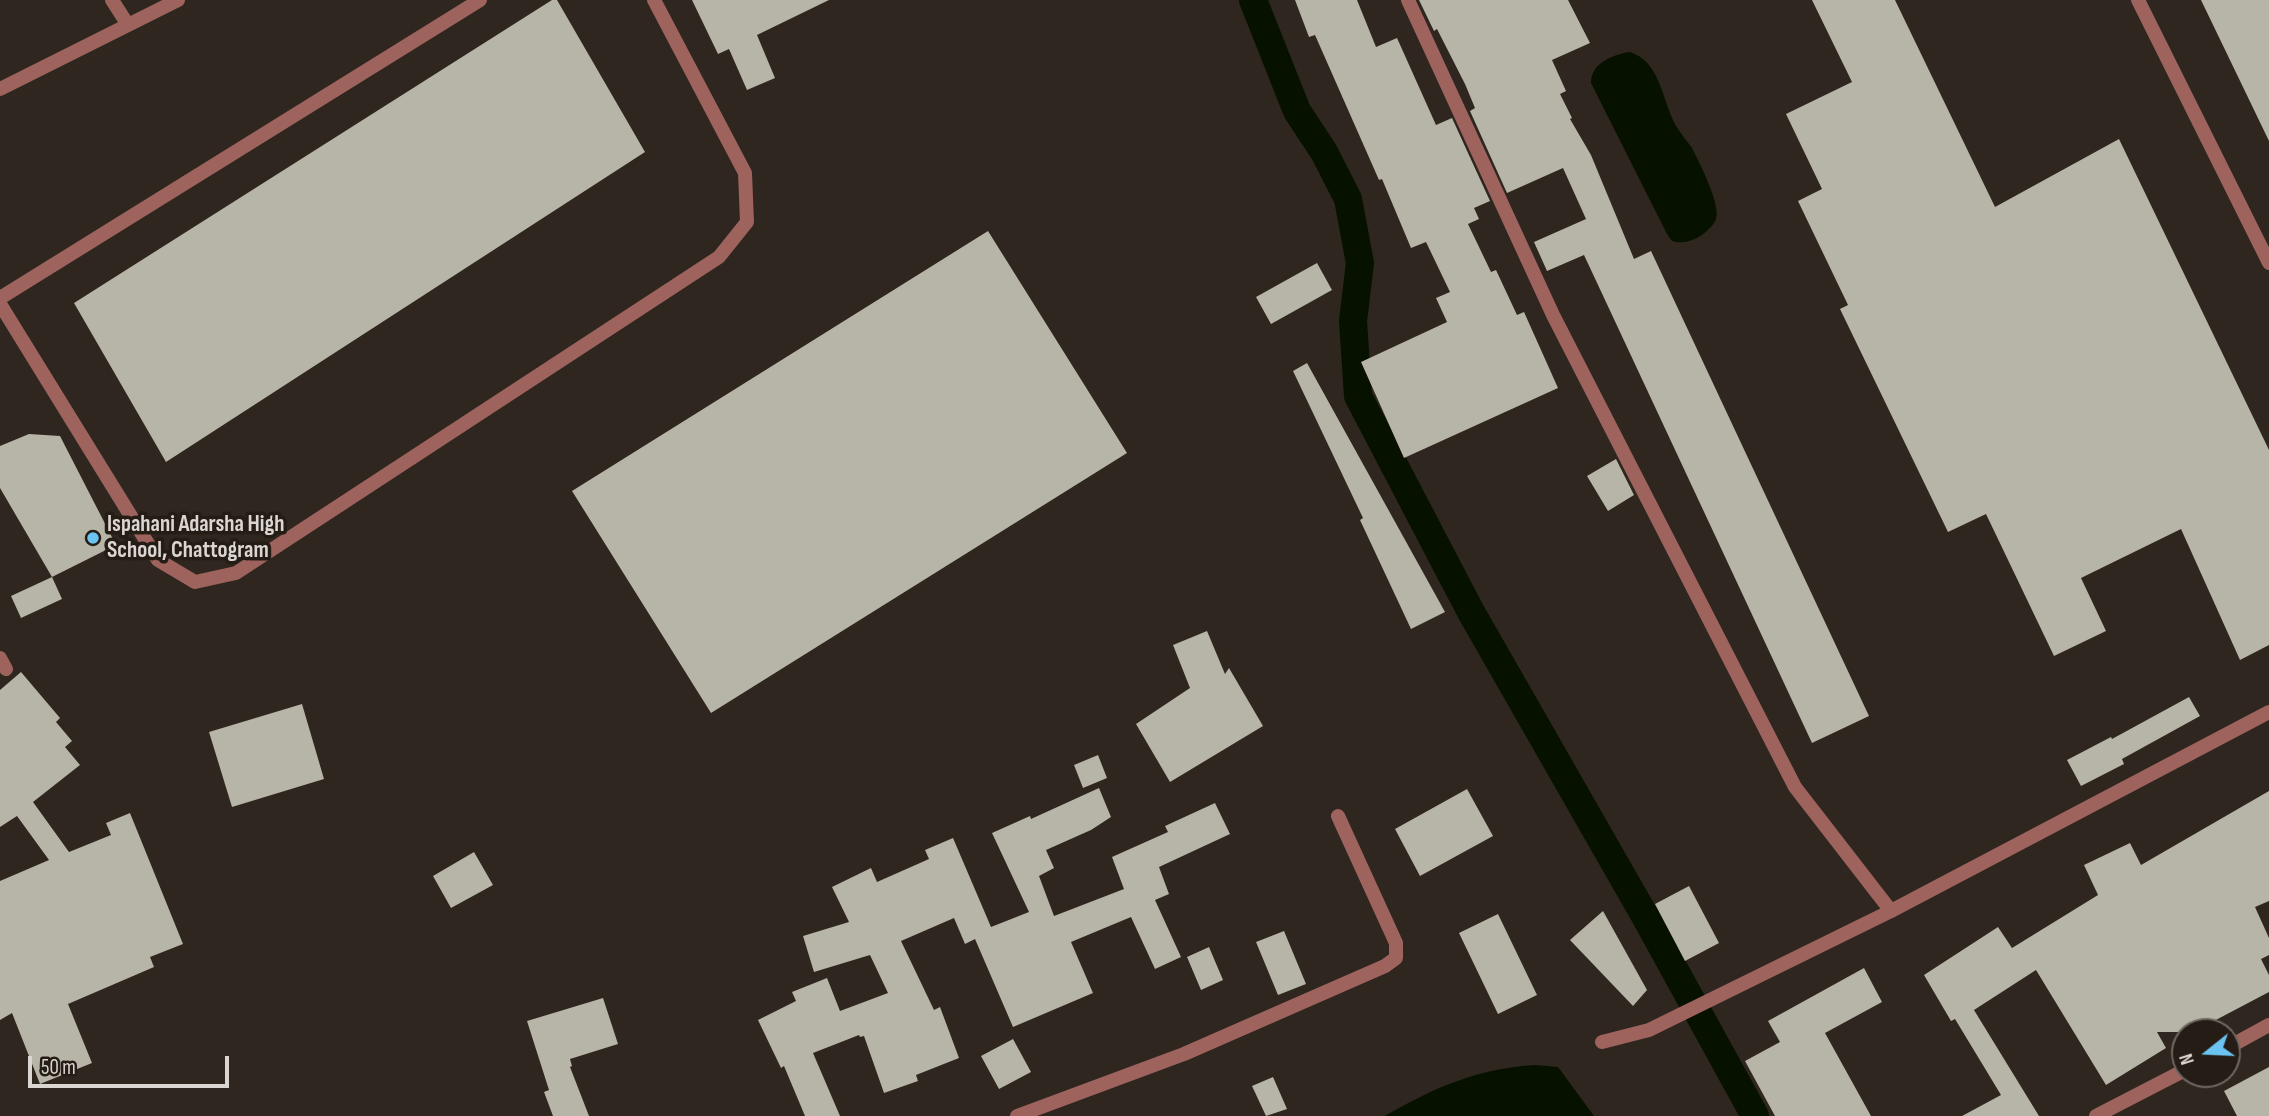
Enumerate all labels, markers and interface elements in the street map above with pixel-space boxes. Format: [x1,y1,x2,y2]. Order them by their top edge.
place label: Ispahani Adarsha High School, Chattogram [107,511,284,565]
marker: Ispahani Adarsha High School, Chattogram [85,530,101,546]
north arrow [2171,1018,2241,1088]
scale bar [32,1042,233,1086]
text: N [2175,1051,2200,1067]
text: 50 m [41,1055,76,1080]

